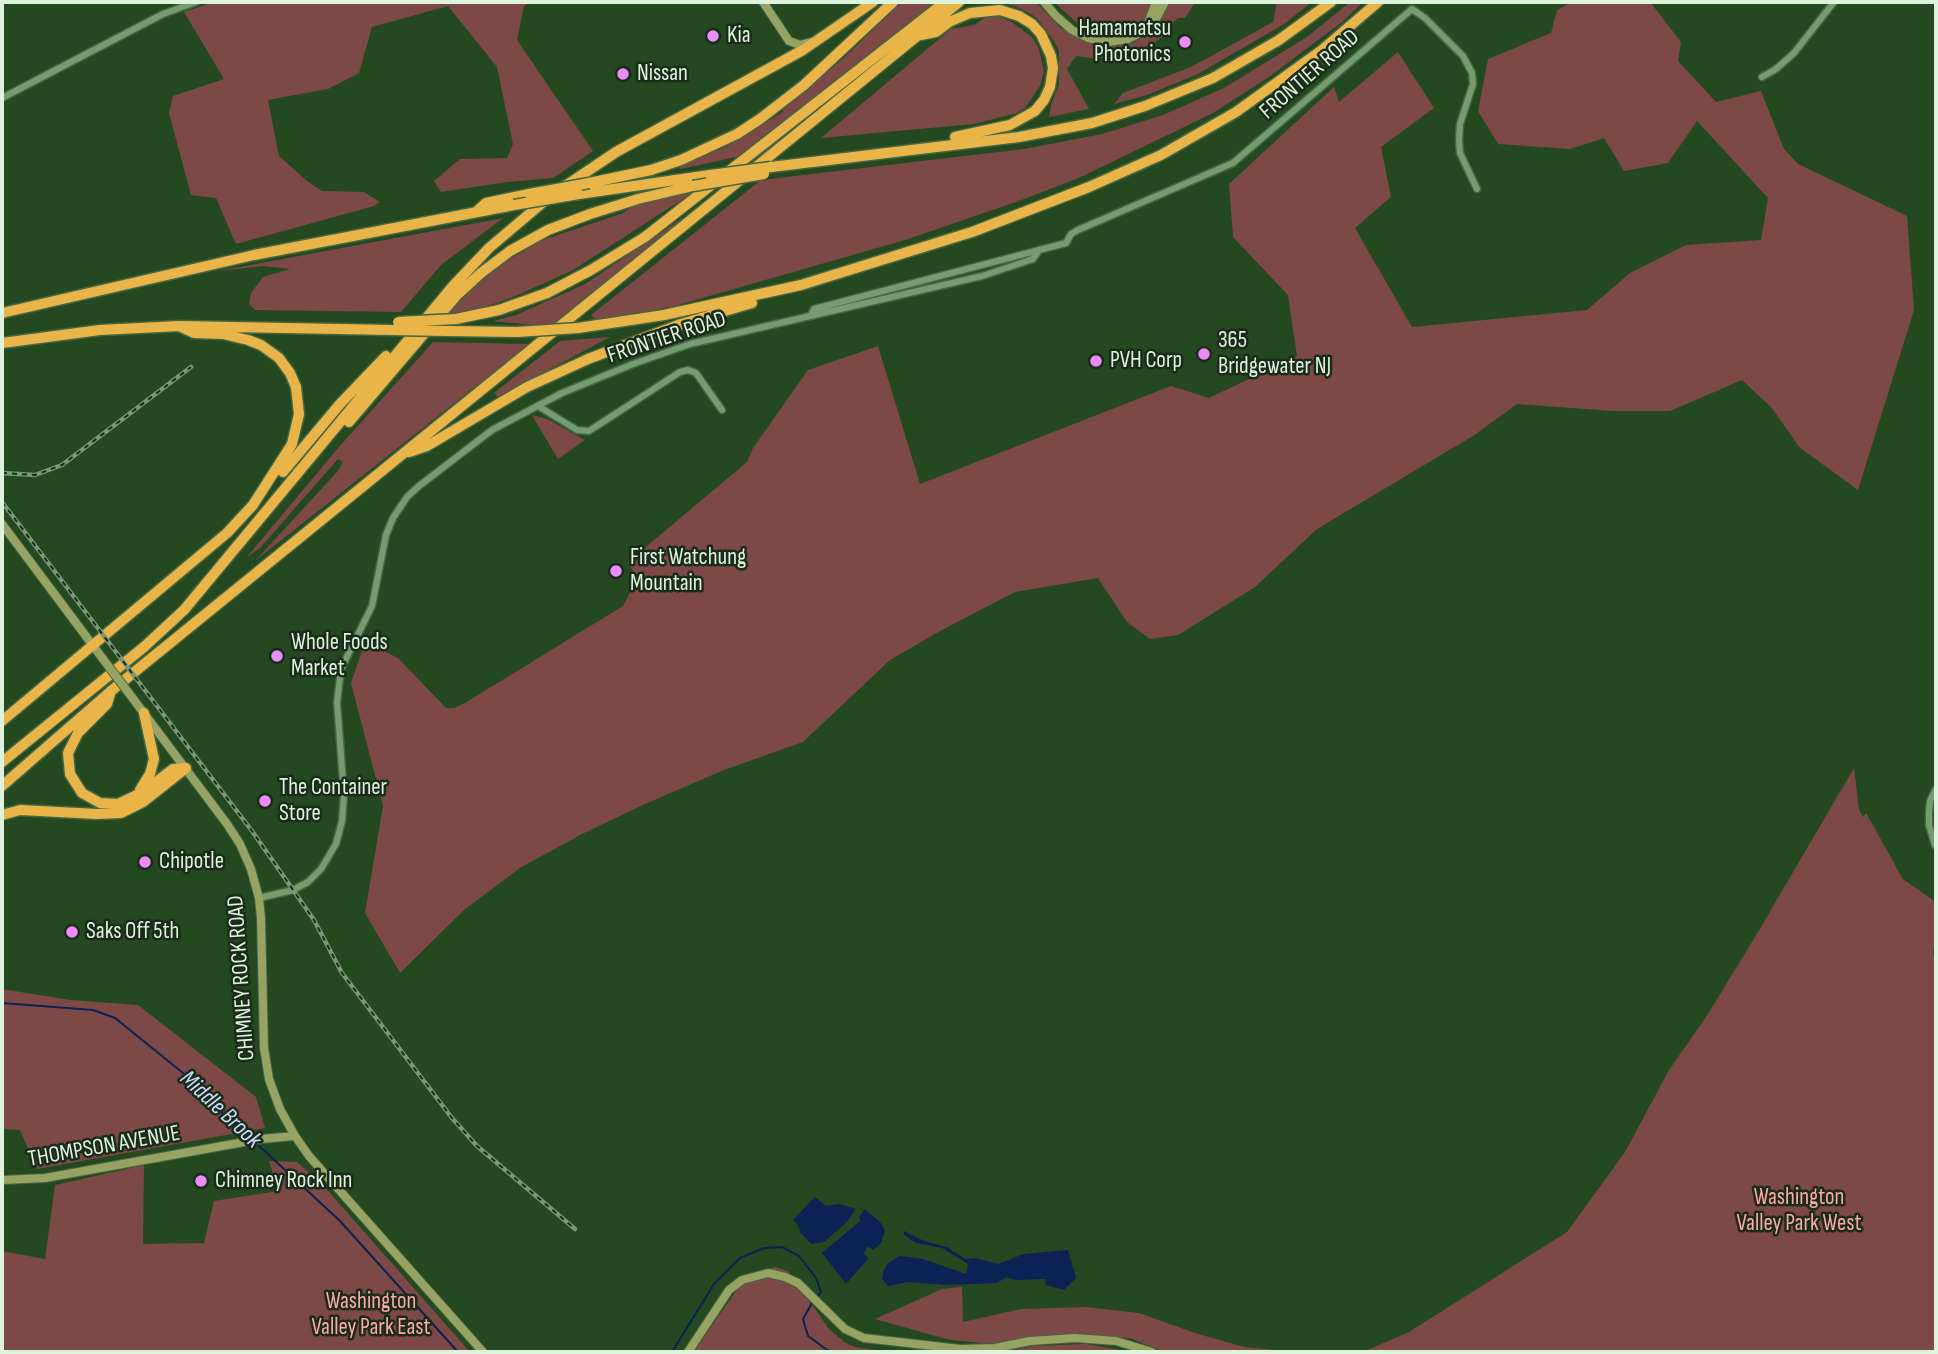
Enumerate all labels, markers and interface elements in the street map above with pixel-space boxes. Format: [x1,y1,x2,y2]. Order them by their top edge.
place label: Hamamatsu Photonics [1078,15,1171,69]
place label: Kia [727,22,751,50]
street label: FRONTIER ROAD [1254,24,1366,126]
marker: Kia [705,28,721,44]
marker: Hamamatsu Photonics [1177,34,1193,50]
place label: Nissan [637,60,688,88]
marker: Nissan [615,66,631,82]
street label: FRONTIER ROAD [604,306,730,370]
place label: 365 Bridgewater NJ [1218,327,1331,381]
marker: 365 Bridgewater NJ [1196,346,1212,362]
place label: PVH Corp [1110,347,1182,375]
marker: PVH Corp [1088,353,1104,369]
place label: First Watchung Mountain [630,544,746,598]
marker: First Watchung Mountain [608,563,624,579]
place label: Whole Foods Market [291,629,388,683]
marker: Whole Foods Market [269,648,285,664]
place label: The Container Store [279,774,387,828]
marker: The Container Store [257,793,273,809]
place label: Chipotle [159,848,224,876]
marker: Chipotle [137,854,153,870]
street label: CHIMNEY ROCK ROAD [222,894,262,1062]
place label: Saks Off 5th [86,918,179,946]
marker: Saks Off 5th [64,924,80,940]
water label: Middle Brook [173,1065,267,1155]
street label: THOMPSON AVENUE [26,1120,182,1174]
place label: Chimney Rock Inn [215,1167,352,1195]
marker: Chimney Rock Inn [193,1173,209,1189]
park label: Washington Valley Park West [1736,1184,1862,1238]
park label: Washington Valley Park East [311,1288,431,1342]

